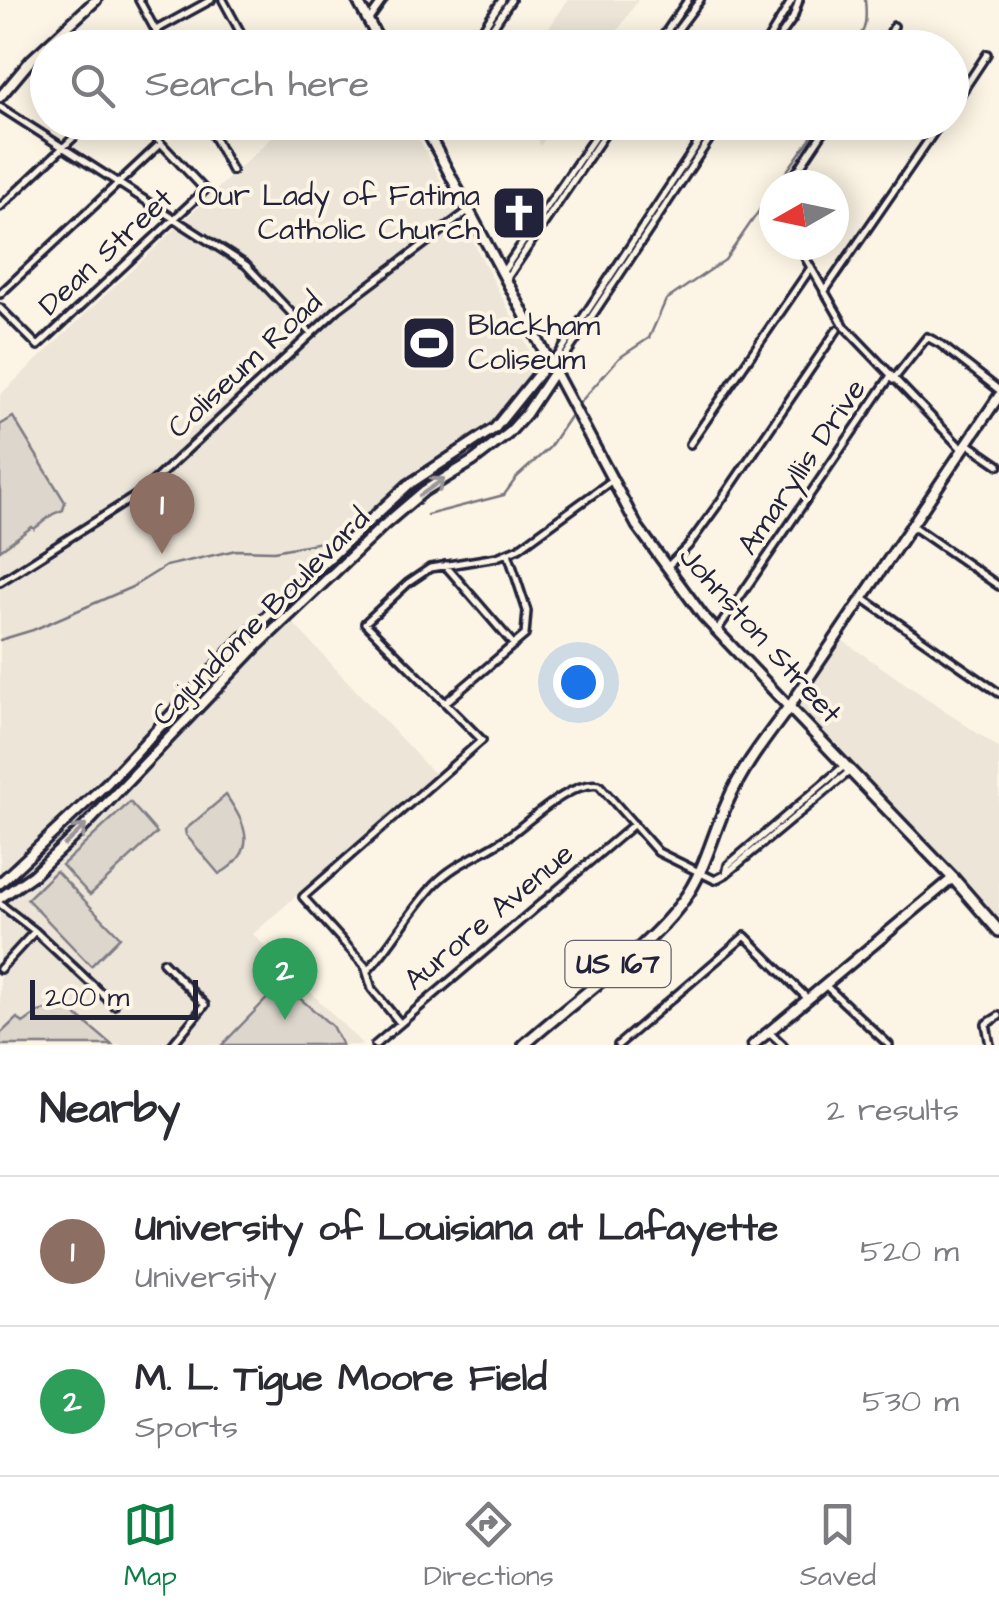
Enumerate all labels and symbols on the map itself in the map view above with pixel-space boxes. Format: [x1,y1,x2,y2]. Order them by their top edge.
north arrow [759,170,849,260]
place label: Our Lady of Fatima Catholic Church [198,175,480,251]
street label: Dean Street [29,178,183,326]
church icon: Our Lady of Fatima Catholic Church [489,183,549,243]
street label: Coliseum Road [158,282,332,448]
place label: Blackham Coliseum [468,305,601,381]
sports icon: Blackham Coliseum [399,313,459,373]
street label: Amaryllis Drive [727,371,877,564]
pin: 1 [130,472,194,554]
one-way arrow [418,477,445,498]
street label: Cajundome Boulevard [143,499,379,735]
street label: Johnston Street [669,537,851,733]
your location [553,657,604,708]
one-way arrow [62,823,86,847]
street label: Aurore Avenue [395,833,583,1001]
pin: 2 [252,938,318,1020]
road number: US 167 [566,941,670,987]
scale bar [30,975,198,1020]

